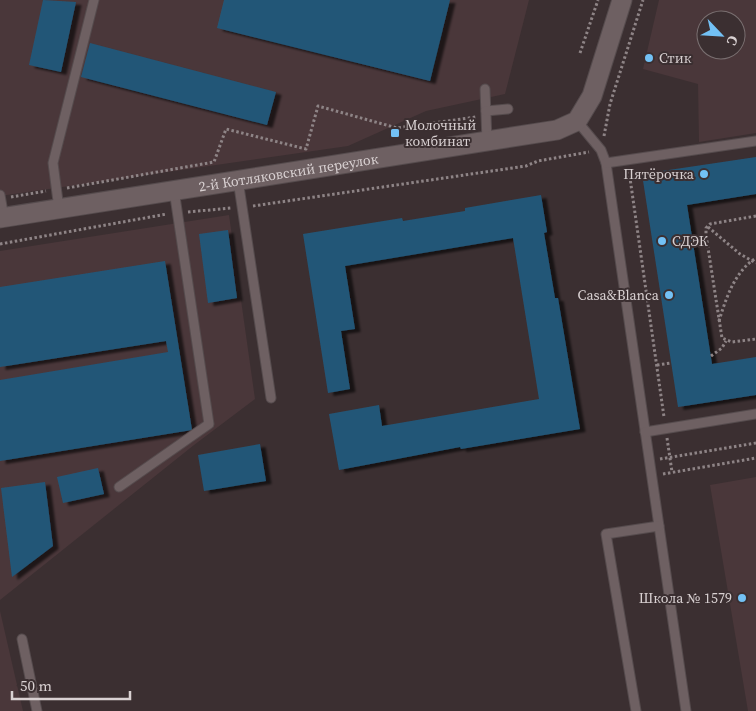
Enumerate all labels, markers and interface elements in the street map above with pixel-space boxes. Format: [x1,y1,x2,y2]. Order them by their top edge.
north arrow [696,10,746,60]
text: С [722,32,744,49]
place label: Стик [659,48,692,68]
marker: Стик [643,52,655,64]
place label: Молочный комбинат [405,115,476,151]
marker: Молочный комбинат [389,127,401,139]
street label: 2-й Котляковский переулок [197,148,380,196]
place label: Пятёрочка [623,164,695,184]
marker: Пятёрочка [698,168,710,180]
place label: СДЭК [672,231,709,251]
marker: СДЭК [656,235,668,247]
place label: Casa&Blanca [578,285,660,305]
marker: Casa&Blanca [663,289,675,301]
place label: Школа № 1579 [639,588,732,608]
marker: Школа № 1579 [736,592,748,604]
scale bar [12,668,130,700]
text: 50 m [20,675,52,696]

